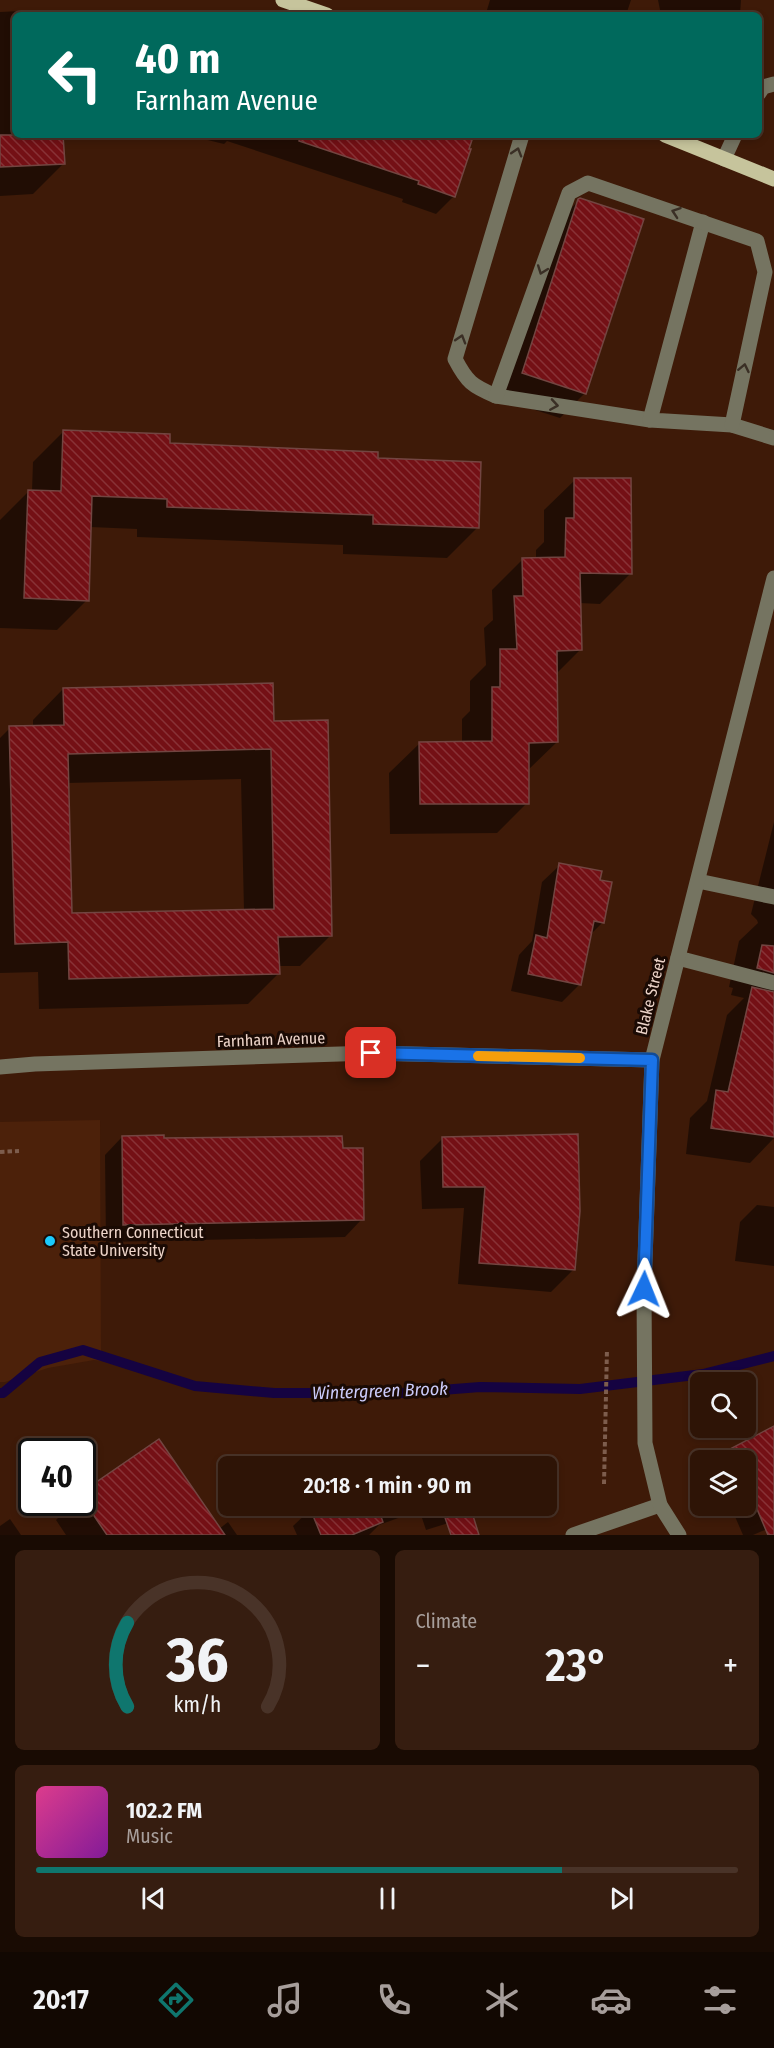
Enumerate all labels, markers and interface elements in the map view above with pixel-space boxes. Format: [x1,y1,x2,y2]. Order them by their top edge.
text: 40 m [135,34,220,84]
icon: left [36,36,114,114]
text: Farnham Avenue [135,85,318,117]
one-way arrow [510,147,522,158]
one-way arrow [671,207,681,220]
one-way arrow [536,264,549,275]
one-way arrow [454,334,466,345]
one-way arrow [737,363,750,373]
one-way arrow [550,399,559,411]
street label: Blake Street [632,955,669,1037]
pin [345,1027,396,1078]
street label: Farnham Avenue [217,1028,326,1051]
icon: arrive [354,1036,387,1069]
place label: Southern Connecticut State University [62,1223,204,1260]
marker: Southern Connecticut State University [43,1234,57,1248]
position arrow [612,1257,676,1321]
map controls [690,1372,756,1516]
button: search [690,1372,756,1438]
water label: Wintergreen Brook [312,1378,448,1404]
speed limit sign: 40 [18,1438,96,1516]
button: layers [690,1450,756,1516]
text: 20:18 · 1 min · 90 m [303,1472,472,1499]
text: Climate [416,1609,477,1633]
text: 36 [165,1623,228,1698]
text: 23° [545,1639,608,1693]
text: − [416,1646,430,1686]
text: + [723,1646,738,1686]
text: km/h [173,1692,221,1718]
text: 102.2 FM [126,1797,202,1824]
text: Music [126,1824,173,1848]
icon: previous [137,1882,170,1915]
icon: pause [371,1882,404,1915]
icon: next [605,1882,638,1915]
icon: directions [155,1979,197,2021]
icon: music [264,1979,306,2021]
icon: phone [373,1979,415,2021]
icon: climate [481,1979,523,2021]
icon: car [590,1979,632,2021]
icon: filters [699,1979,741,2021]
text: 20:17 [33,1984,89,2016]

